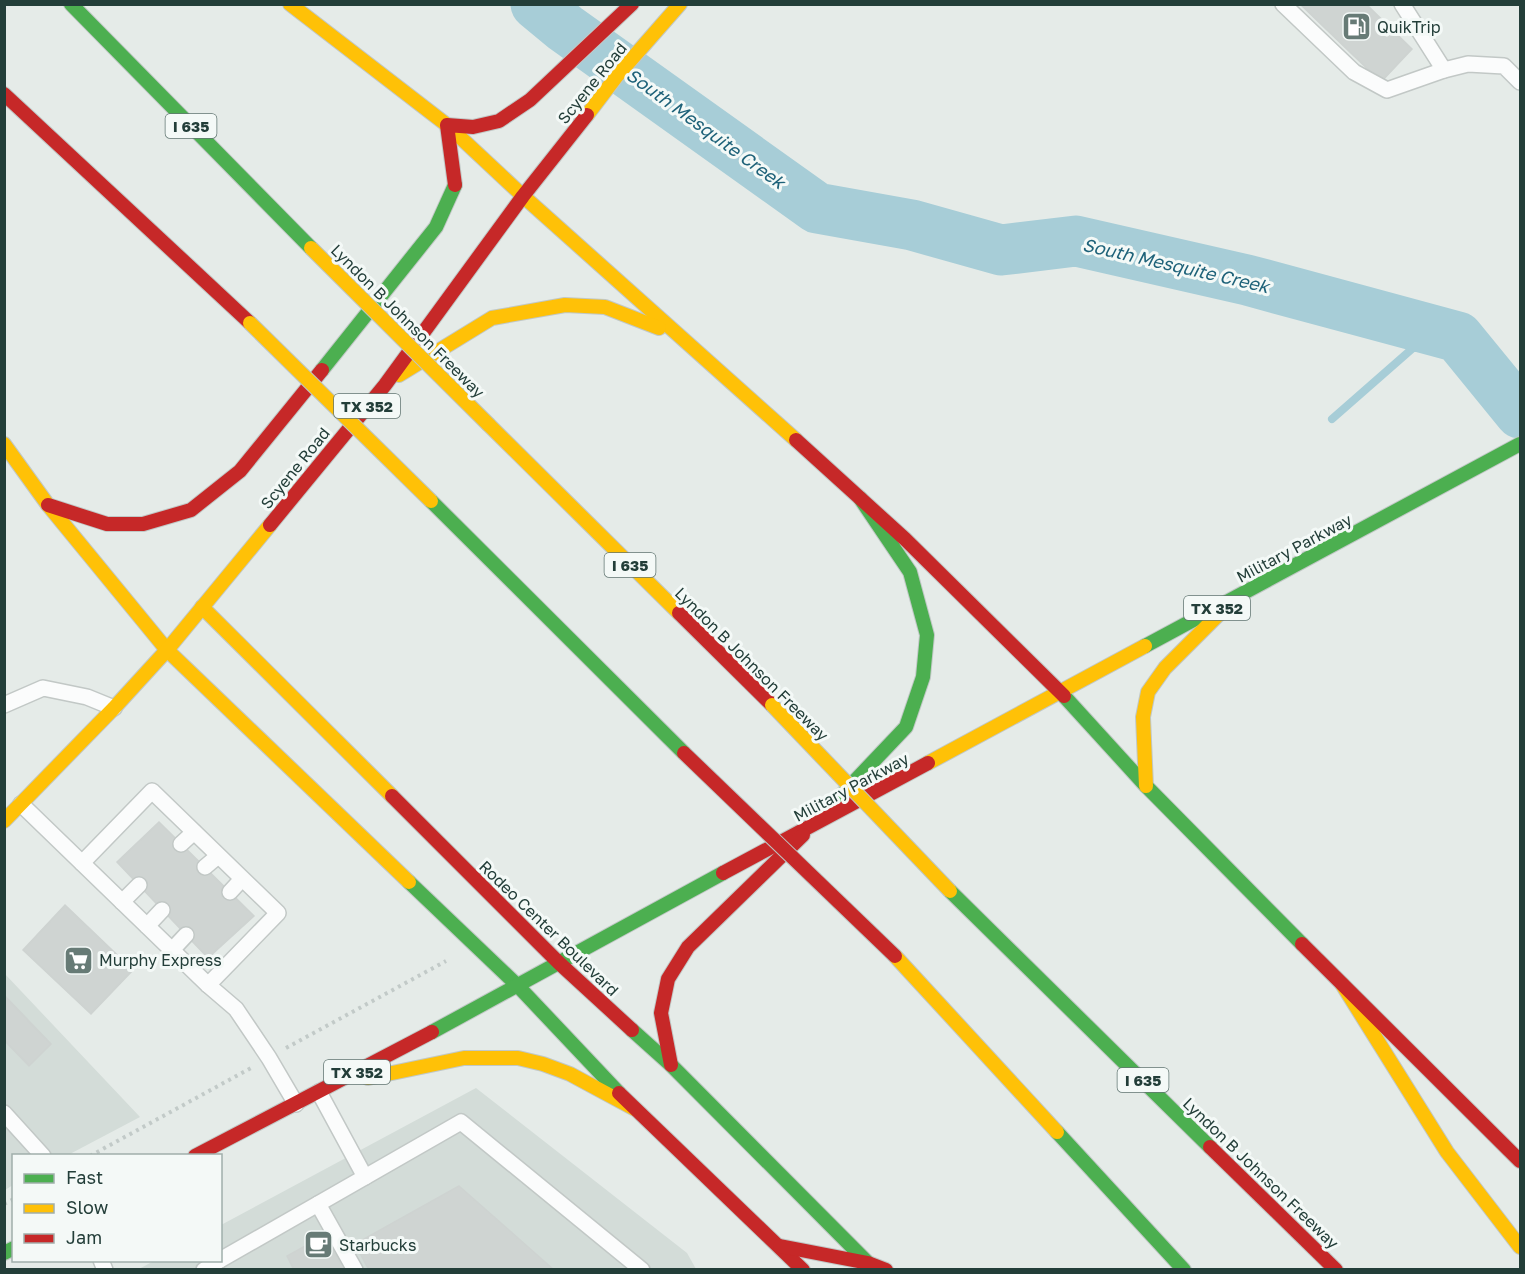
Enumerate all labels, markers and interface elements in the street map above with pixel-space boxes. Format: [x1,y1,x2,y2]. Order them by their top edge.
fuel station icon: QuikTrip [1340,11,1372,43]
place label: QuikTrip [1377,17,1441,37]
street label: Scyene Road [553,38,631,128]
water label: South Mesquite Creek [622,63,791,194]
road number: I 635 [166,114,216,138]
water label: South Mesquite Creek [1081,233,1273,298]
street label: Lyndon B Johnson Freeway [327,240,489,402]
road number: TX 352 [334,394,400,418]
street label: Scyene Road [256,423,334,513]
street label: Military Parkway [1233,509,1355,587]
road number: I 635 [604,553,656,577]
street label: Lyndon B Johnson Freeway [671,583,833,745]
road number: TX 352 [1184,596,1250,620]
street label: Military Parkway [790,748,912,826]
street label: Rodeo Center Boulevard [475,856,623,1000]
supermarket icon: Murphy Express [62,944,94,976]
place label: Murphy Express [99,950,222,970]
road number: TX 352 [324,1060,390,1084]
road number: I 635 [1118,1068,1168,1092]
street label: Lyndon B Johnson Freeway [1179,1093,1343,1253]
legend [12,1154,222,1262]
text: Fast [66,1166,103,1188]
text: Slow [66,1196,109,1218]
text: Jam [66,1226,102,1248]
cafe icon: Starbucks [302,1229,334,1261]
place label: Starbucks [339,1235,416,1255]

